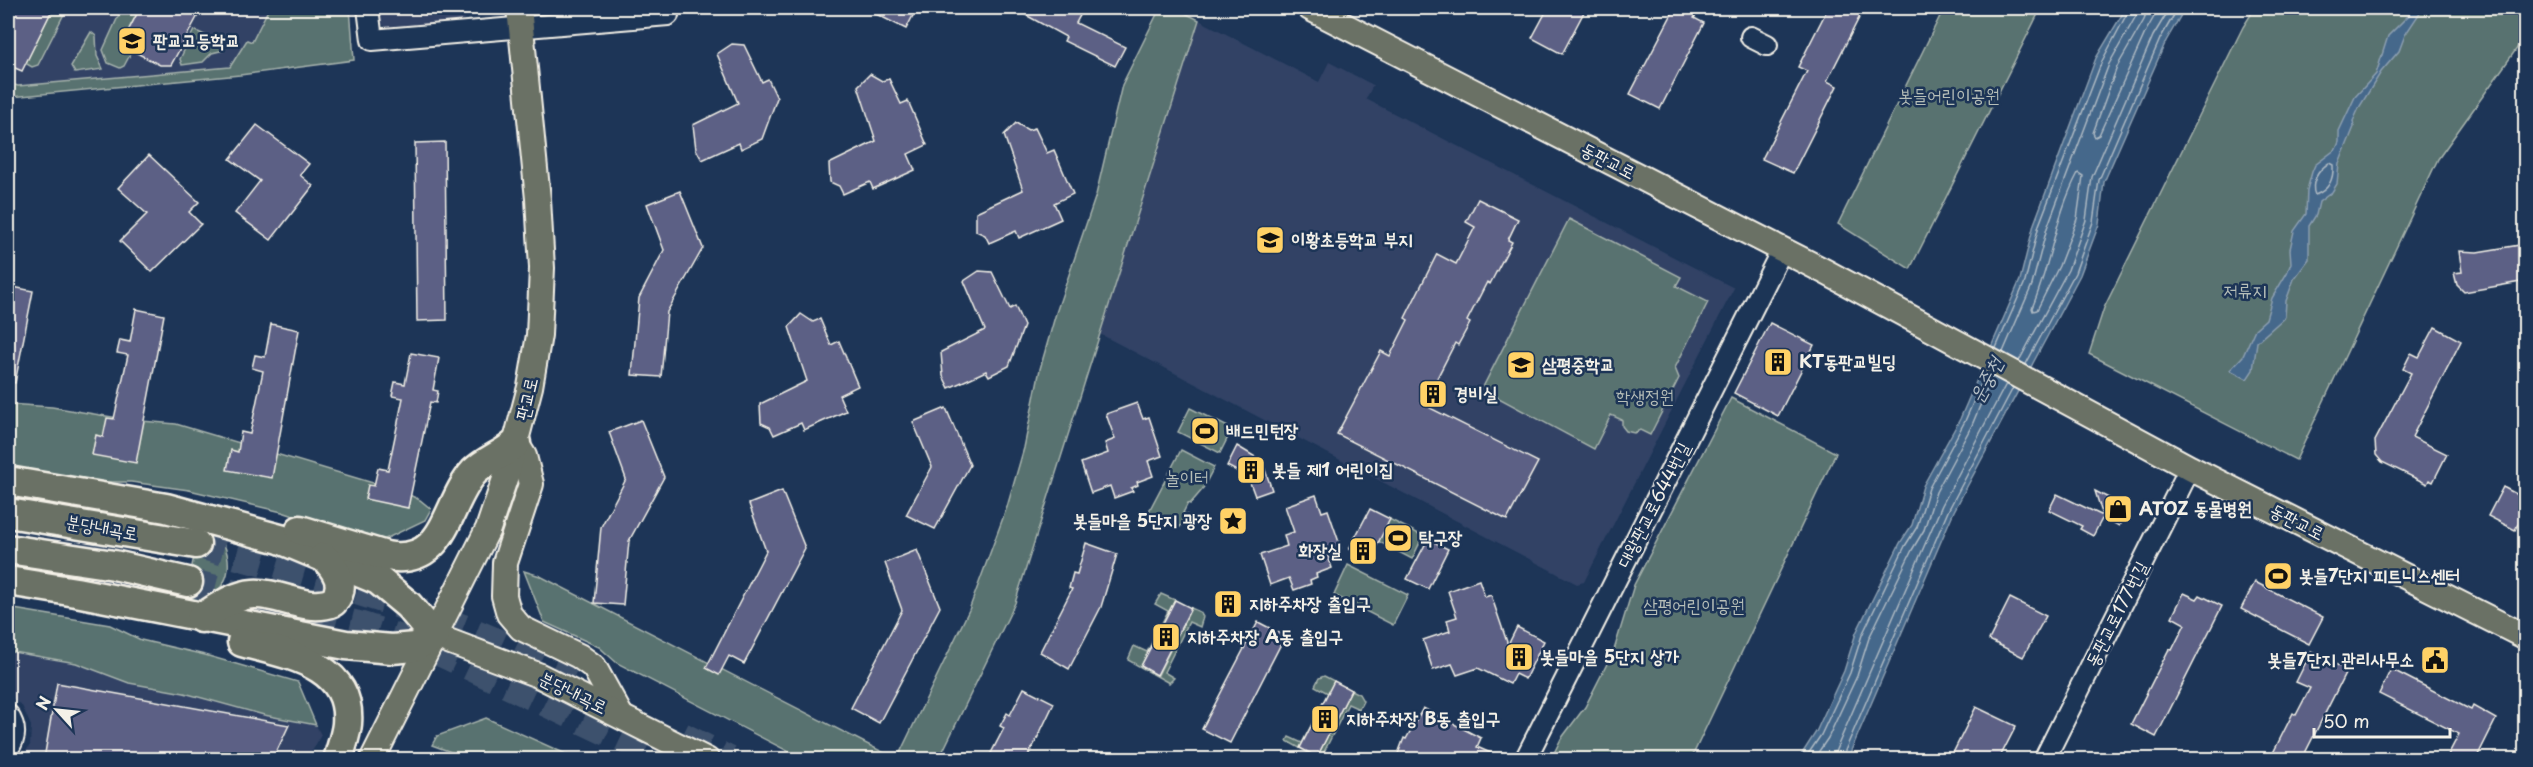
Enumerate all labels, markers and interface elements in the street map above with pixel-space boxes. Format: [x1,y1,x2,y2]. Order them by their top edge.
school or university icon: 판교고등학교 [116,25,148,57]
place label: 판교고등학교 [153,26,240,53]
park label: 봇들어린이공원 [1898,81,2000,108]
street label: 동판교로 [1577,134,1641,185]
school or university icon: 이황초등학교 부지 [1254,224,1286,256]
place label: 이황초등학교 부지 [1291,225,1413,252]
park label: 저류지 [2223,276,2267,303]
building icon: KT동판교빌딩 [1762,346,1794,378]
place label: KT동판교빌딩 [1799,347,1896,374]
school or university icon: 삼평중학교 [1505,349,1537,381]
water label: 운중천 [1961,349,2011,408]
place label: 삼평중학교 [1542,350,1614,377]
street label: 판교로 [507,374,544,423]
building icon: 경비실 [1417,378,1449,410]
place label: 경비실 [1454,379,1498,406]
park label: 학생정원 [1616,382,1674,409]
sports icon: 배드민턴장 [1189,415,1221,447]
place label: 배드민턴장 [1226,416,1299,443]
street label: 대왕판교로644번길 [1609,436,1696,572]
building icon: 봇들 제1 어린이집 [1235,454,1267,486]
place label: 봇들 제1 어린이집 [1272,455,1394,482]
park label: 놀이터 [1165,463,1209,490]
shop icon: ATOZ 동물병원 [2102,493,2134,525]
place label: ATOZ 동물병원 [2139,494,2252,521]
street label: 동판교로 [2266,495,2330,546]
place icon: 봇들마을 5단지 광장 [1217,505,1249,537]
place label: 봇들마을 5단지 광장 [1073,506,1213,533]
street label: 분당내곡로 [64,507,140,546]
sports icon: 탁구장 [1382,522,1414,554]
place label: 탁구장 [1419,523,1463,550]
building icon: 화장실 [1347,535,1379,567]
place label: 화장실 [1299,536,1343,563]
street label: 동판교로177번길 [2077,555,2154,671]
sports icon: 봇들7단지 피트니스센터 [2262,560,2294,592]
place label: 봇들7단지 피트니스센터 [2299,561,2460,588]
building icon: 지하주차장 출입구 [1212,588,1244,620]
place label: 지하주차장 출입구 [1249,589,1371,616]
park label: 삼평어린이공원 [1643,591,1745,618]
building icon: 지하주차장 A동 출입구 [1150,621,1182,653]
place label: 지하주차장 A동 출입구 [1187,622,1343,649]
building icon: 봇들마을 5단지 상가 [1503,641,1535,673]
place label: 봇들마을 5단지 상가 [1540,642,1679,669]
public building icon: 봇들7단지 관리사무소 [2419,644,2451,676]
place label: 봇들7단지 관리사무소 [2268,645,2414,672]
street label: 분당내곡로 [535,664,612,720]
north arrow [27,680,87,740]
text: N [29,692,56,714]
scale bar [2314,701,2450,739]
building icon: 지하주차장 B동 출입구 [1309,703,1341,735]
place label: 지하주차장 B동 출입구 [1346,704,1500,731]
text: 50 m [2323,707,2370,734]

